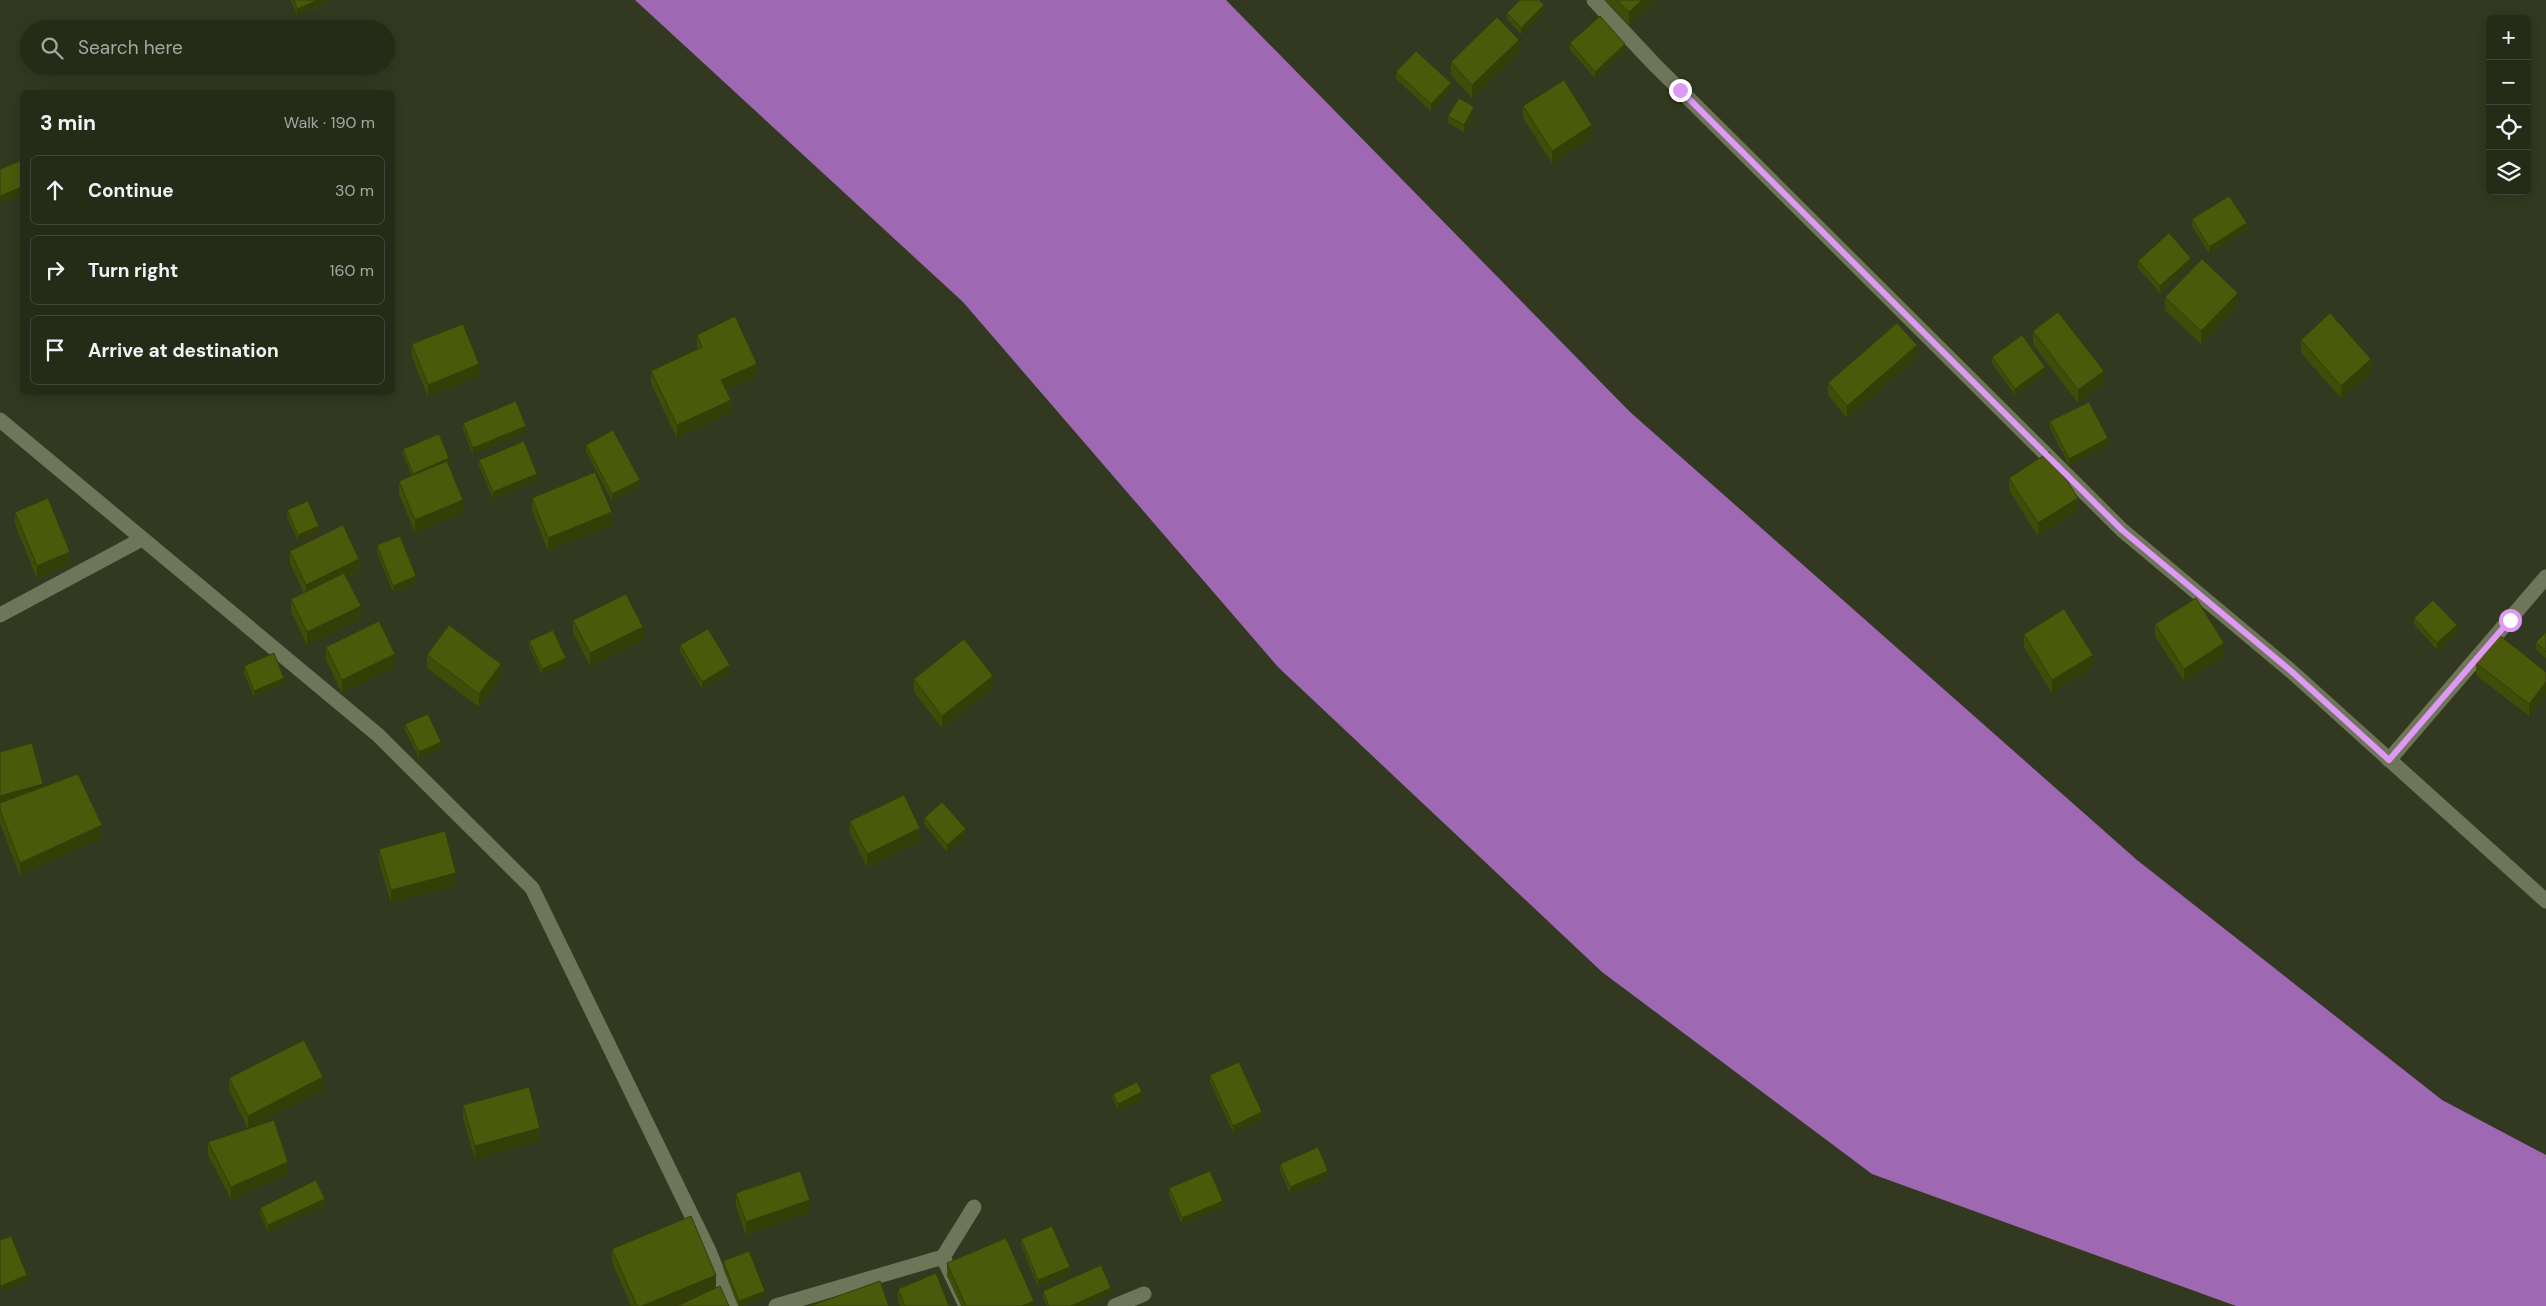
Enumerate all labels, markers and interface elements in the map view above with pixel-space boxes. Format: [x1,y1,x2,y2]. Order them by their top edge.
map controls [2486,15,2531,195]
button: + [2486,15,2531,60]
search box [20,20,395,75]
icon: search [38,34,66,62]
text: Search here [78,35,183,60]
button: − [2486,60,2531,105]
route end [1669,79,1692,102]
button: locate [2486,105,2531,150]
text: 3 min [40,109,96,137]
text: Walk · 190 m [284,112,375,133]
button: layers [2486,150,2531,195]
icon: ahead [41,176,69,204]
text: Continue [88,178,174,203]
text: 30 m [335,180,374,201]
icon: right [41,256,69,284]
text: Turn right [88,258,178,283]
text: 160 m [330,260,374,281]
icon: arrive [41,336,69,364]
text: Arrive at destination [88,338,279,363]
route start [2499,609,2522,632]

